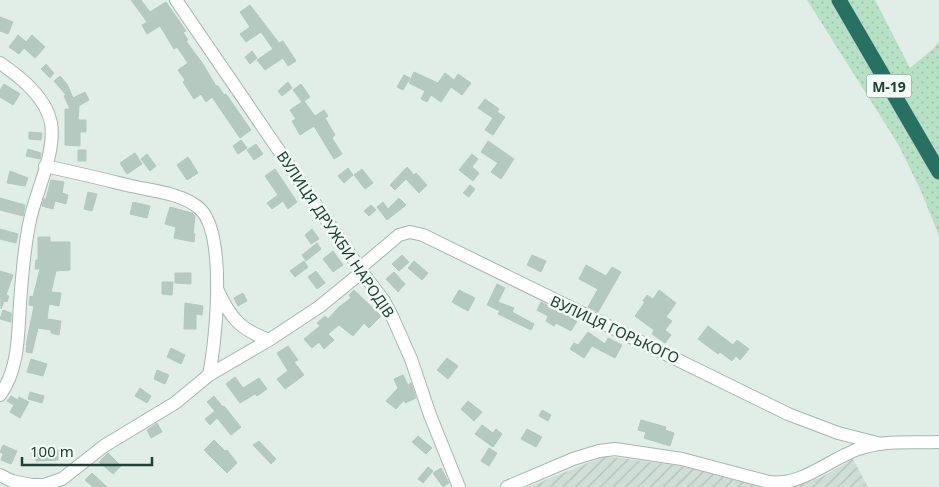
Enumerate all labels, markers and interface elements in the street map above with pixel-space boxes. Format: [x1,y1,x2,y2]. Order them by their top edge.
road number: М-19 [866,74,912,98]
street label: ВУЛИЦЯ ДРУЖБИ НАРОДІВ [273,147,399,321]
street label: ВУЛИЦЯ ГОРЬКОГО [547,290,683,368]
scale bar [22,434,152,466]
text: 100 m [30,441,74,461]

